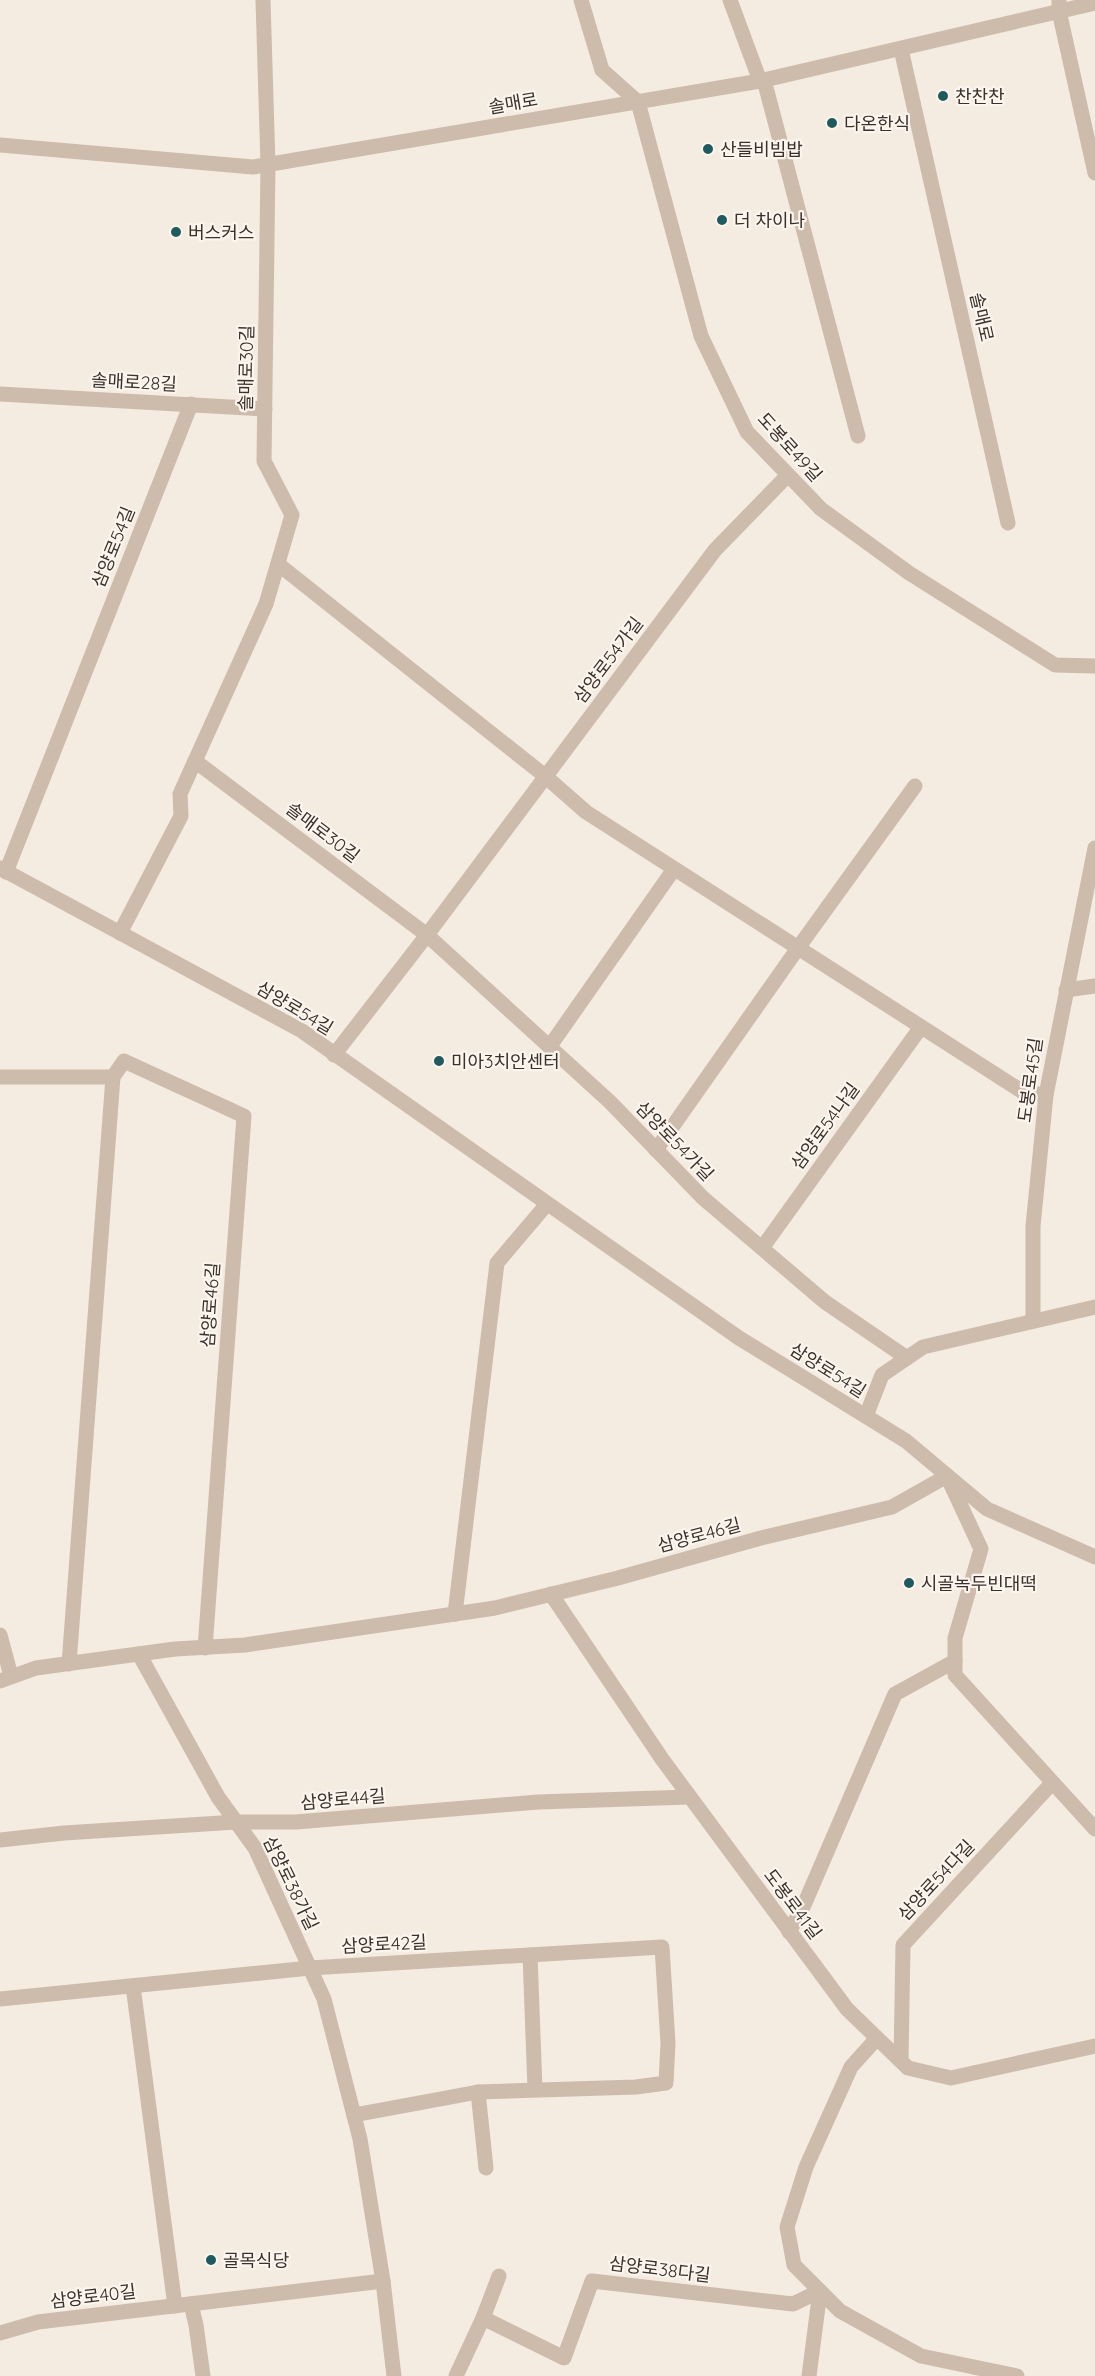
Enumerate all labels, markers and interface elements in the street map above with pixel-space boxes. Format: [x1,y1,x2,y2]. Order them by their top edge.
place label: 찬찬찬 [955,85,1005,108]
street label: 솔매로 [487,87,539,119]
marker: 찬찬찬 [936,89,950,103]
place label: 다온한식 [844,112,910,135]
marker: 다온한식 [825,116,839,130]
place label: 산들비빔밥 [720,138,803,161]
marker: 산들비빔밥 [701,142,715,156]
place label: 더 차이나 [734,209,805,232]
marker: 더 차이나 [715,213,729,227]
place label: 버스커스 [188,221,254,244]
marker: 버스커스 [169,225,183,239]
street label: 솔매로 [965,290,999,344]
street label: 솔매로30길 [234,325,258,411]
street label: 솔매로28길 [90,368,178,396]
street label: 도봉로49길 [753,408,827,486]
street label: 삼양로54길 [86,503,140,591]
street label: 삼양로54가길 [568,612,648,708]
street label: 솔매로30길 [282,797,364,867]
street label: 삼양로54길 [252,976,338,1040]
street label: 도봉로45길 [1013,1036,1047,1124]
place label: 미아3치안센터 [451,1050,560,1073]
marker: 미아3치안센터 [432,1054,446,1068]
street label: 삼양로54나길 [786,1078,864,1174]
street label: 삼양로54가길 [631,1096,719,1186]
street label: 삼양로46길 [196,1262,224,1348]
street label: 삼양로54길 [786,1338,870,1402]
street label: 삼양로46길 [655,1513,743,1557]
place label: 시골녹두빈대떡 [921,1572,1037,1595]
marker: 시골녹두빈대떡 [902,1576,916,1590]
street label: 삼양로44길 [300,1784,386,1814]
street label: 삼양로38가길 [258,1832,324,1934]
street label: 삼양로54다길 [893,1835,979,1925]
street label: 도봉로41길 [759,1864,827,1944]
street label: 삼양로42길 [341,1930,427,1958]
place label: 골목식당 [223,2249,289,2272]
street label: 삼양로38다길 [608,2251,712,2287]
marker: 골목식당 [204,2253,218,2267]
street label: 삼양로40길 [49,2279,137,2313]

